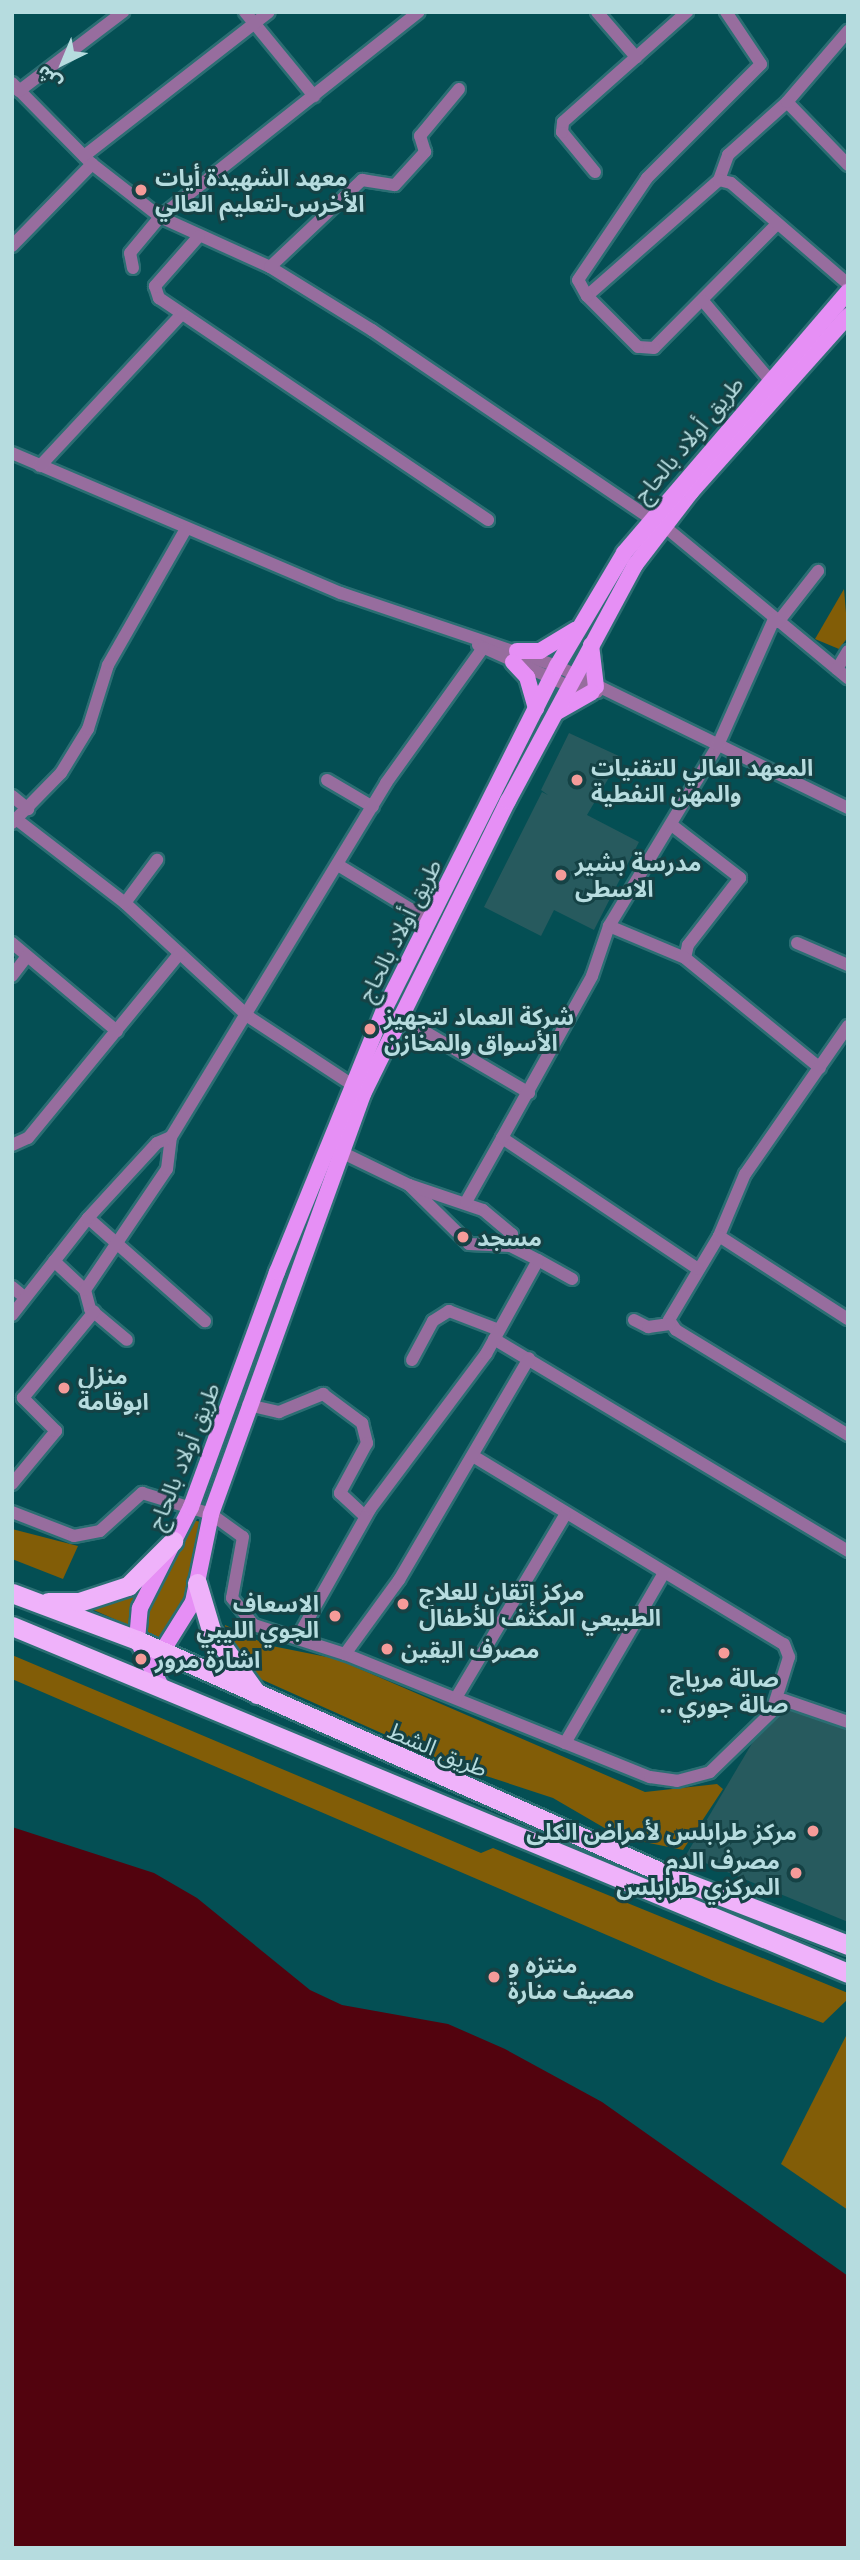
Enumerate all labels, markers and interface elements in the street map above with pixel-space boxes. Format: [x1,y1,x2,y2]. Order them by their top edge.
north arrow [28,28,98,98]
text: ش [30,60,67,97]
place label: معهد الشهيدة أيات الأخرس-لتعليم العالي [155,163,365,217]
marker: معهد الشهيدة أيات الأخرس-لتعليم العالي [133,182,149,198]
street label: طريق أولاد بالحاج [627,370,749,508]
place label: المعهد العالي للتقنيات والمهن النفطية [591,753,813,807]
marker: المعهد العالي للتقنيات والمهن النفطية [569,772,585,788]
place label: مدرسة بشير الاسطى [575,848,701,902]
street label: طريق أولاد بالحاج [351,854,447,1006]
marker: مدرسة بشير الاسطى [553,867,569,883]
place label: شركة العماد لتجهيز الأسواق والمخازن [384,1002,574,1056]
marker: شركة العماد لتجهيز الأسواق والمخازن [362,1021,378,1037]
place label: مسجد [477,1223,542,1251]
marker: مسجد [455,1229,471,1245]
place label: منزل ابوقامة [78,1361,149,1415]
street label: طريق أولاد بالحاج [141,1378,225,1534]
marker: منزل ابوقامة [56,1380,72,1396]
place label: مركز إتقان للعلاج الطبيعي المكثف للأطفال [419,1577,661,1631]
place label: الاسعاف الجوي الليبي [196,1589,319,1643]
marker: مركز إتقان للعلاج الطبيعي المكثف للأطفال [393,1594,413,1614]
marker: الاسعاف الجوي الليبي [325,1606,345,1626]
place label: مصرف اليقين [401,1635,539,1663]
marker: مصرف اليقين [379,1641,395,1657]
place label: اشارة مرور [155,1645,260,1673]
marker: صالة مرياج .. صالة جوري [716,1645,732,1661]
marker: اشارة مرور [133,1651,149,1667]
place label: صالة مرياج .. صالة جوري [659,1664,789,1718]
street label: طريق الشط [384,1716,492,1782]
place label: مركز طرابلس لأمراض الكلى [526,1817,797,1845]
marker: مركز طرابلس لأمراض الكلى [803,1821,823,1841]
place label: مصرف الدم المركزي طرابلس [616,1846,780,1900]
marker: مصرف الدم المركزي طرابلس [786,1863,806,1883]
place label: منتزه و مصيف منارة [508,1950,634,2004]
marker: منتزه و مصيف منارة [486,1969,502,1985]

